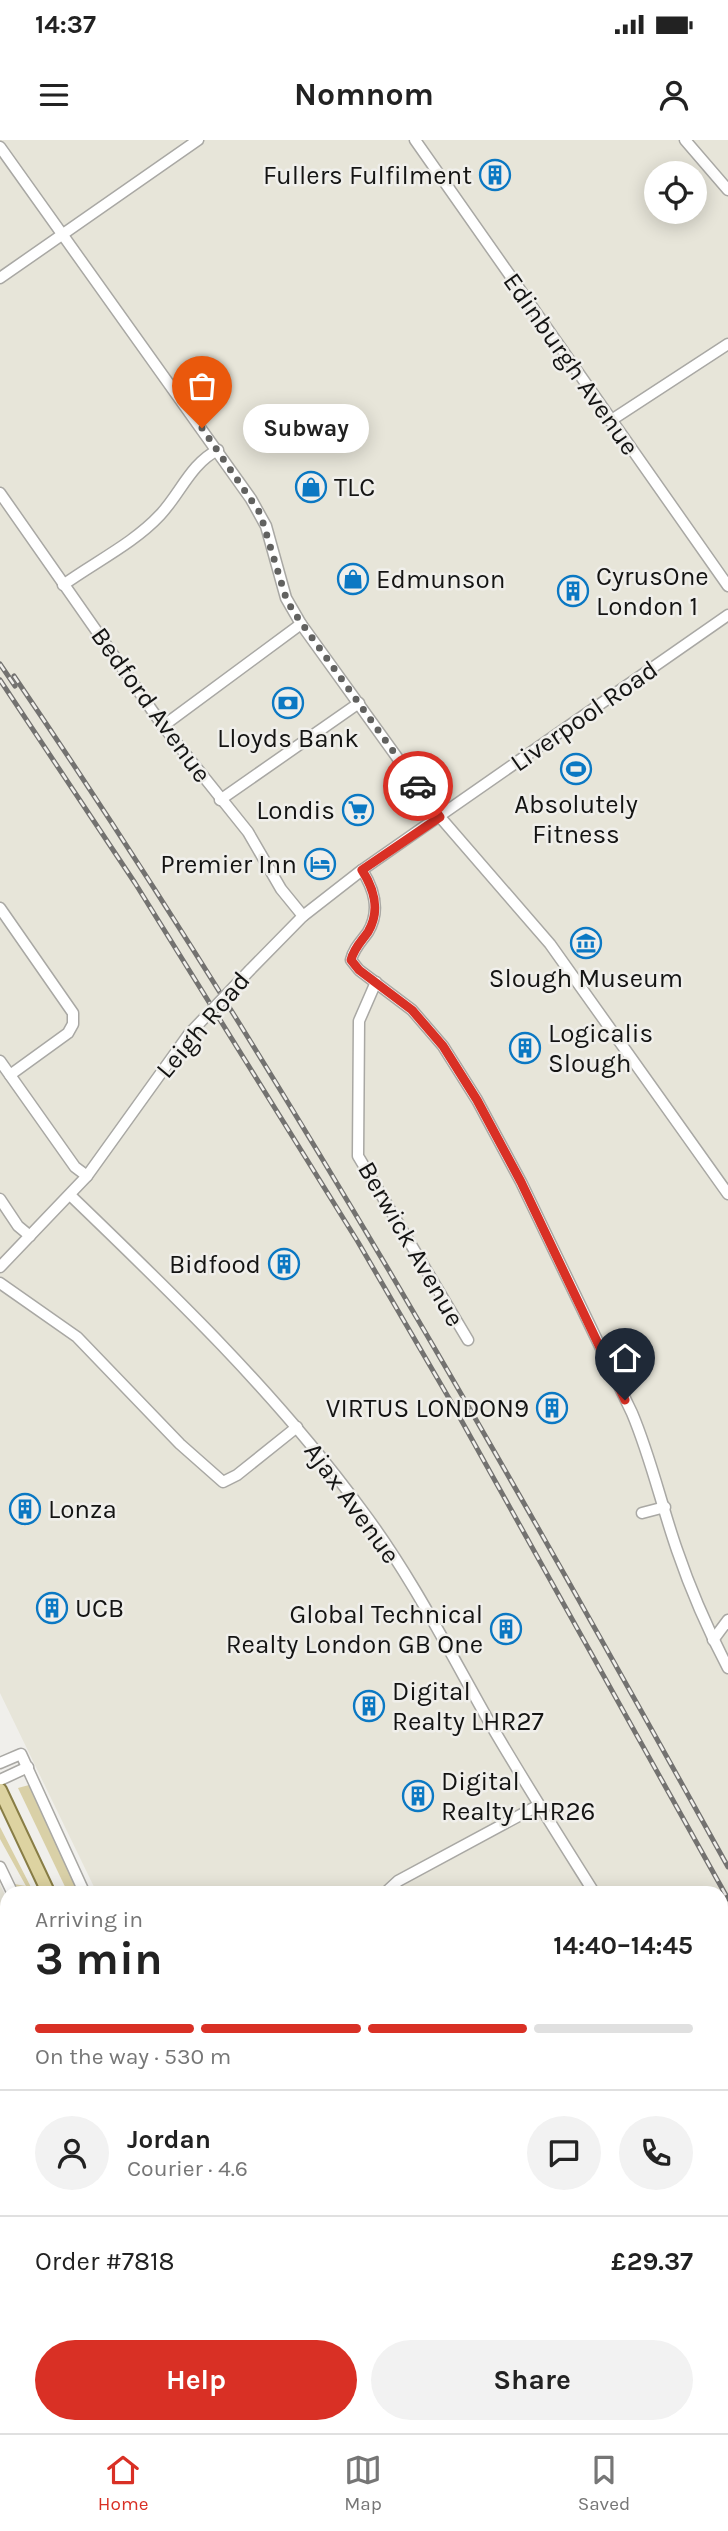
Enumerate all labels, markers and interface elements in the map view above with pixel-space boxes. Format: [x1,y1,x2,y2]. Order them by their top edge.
text: 14:37 [35,9,96,40]
icon: menu [35,76,73,114]
text: Nomnom [294,76,434,113]
icon: person [655,76,693,114]
building icon: Fullers Fulfilment [478,158,512,192]
place label: Fullers Fulfilment [263,160,472,191]
map controls [644,161,707,224]
button: locate [644,161,707,224]
street label: Edinburgh Avenue [496,267,646,461]
pin [172,356,232,428]
icon: bag [183,367,221,405]
callout: Subway [244,404,370,452]
text: Subway [263,415,349,442]
shop icon: TLC [294,470,328,504]
place label: TLC [334,472,375,503]
place label: CyrusOne London 1 [596,561,709,622]
shop icon: Edmunson [336,562,370,596]
place label: Edmunson [376,564,505,595]
building icon: CyrusOne London 1 [556,574,590,608]
street label: Bedford Avenue [84,621,218,789]
street label: Liverpool Road [504,654,664,778]
bank icon: Lloyds Bank [271,686,305,720]
place label: Lloyds Bank [217,723,359,754]
courier [383,751,453,821]
sports icon: Absolutely Fitness [559,752,593,786]
icon: car [399,767,437,805]
place label: Absolutely Fitness [514,789,638,850]
supermarket icon: Londis [341,793,375,827]
place label: Londis [256,795,335,826]
hotel icon: Premier Inn [303,847,337,881]
place label: Premier Inn [160,849,297,880]
museum icon: Slough Museum [569,926,603,960]
place label: Slough Museum [489,963,683,994]
street label: Leigh Road [149,965,257,1085]
place label: Logicalis Slough [548,1018,653,1079]
building icon: Logicalis Slough [508,1031,542,1065]
street label: Berwick Avenue [351,1156,471,1332]
building icon: Bidfood [267,1247,301,1281]
place label: Bidfood [169,1249,261,1280]
pin [595,1328,655,1400]
icon: home [606,1339,644,1377]
building icon: VIRTUS LONDON9 [535,1391,569,1425]
place label: VIRTUS LONDON9 [326,1393,529,1424]
street label: Ajax Avenue [298,1436,406,1570]
building icon: Lonza [8,1492,42,1526]
place label: Lonza [48,1494,117,1525]
building icon: UCB [35,1591,69,1625]
place label: UCB [75,1593,124,1624]
place label: Global Technical Realty London GB One [226,1599,483,1660]
building icon: Global Technical Realty London GB One [489,1612,523,1646]
place label: Digital Realty LHR27 [392,1676,544,1737]
building icon: Digital Realty LHR27 [352,1689,386,1723]
place label: Digital Realty LHR26 [441,1766,595,1827]
building icon: Digital Realty LHR26 [401,1779,435,1813]
text: Arriving in [35,1906,143,1933]
text: 14:40–14:45 [553,1930,693,1961]
text: 3 min [35,1932,163,1986]
text: On the way · 530 m [35,2043,231,2070]
button: person [35,2116,109,2190]
button: chat [527,2116,601,2190]
button: phone [619,2116,693,2190]
text: Jordan [127,2124,211,2155]
text: Courier · 4.6 [127,2155,248,2182]
text: Order #7818 [35,2246,175,2277]
text: £29.37 [611,2246,693,2277]
button: Help [35,2340,357,2420]
button: Share [371,2340,693,2420]
tab: Home [98,2451,148,2515]
tab: Map [344,2451,382,2515]
tab: Saved [578,2451,630,2515]

